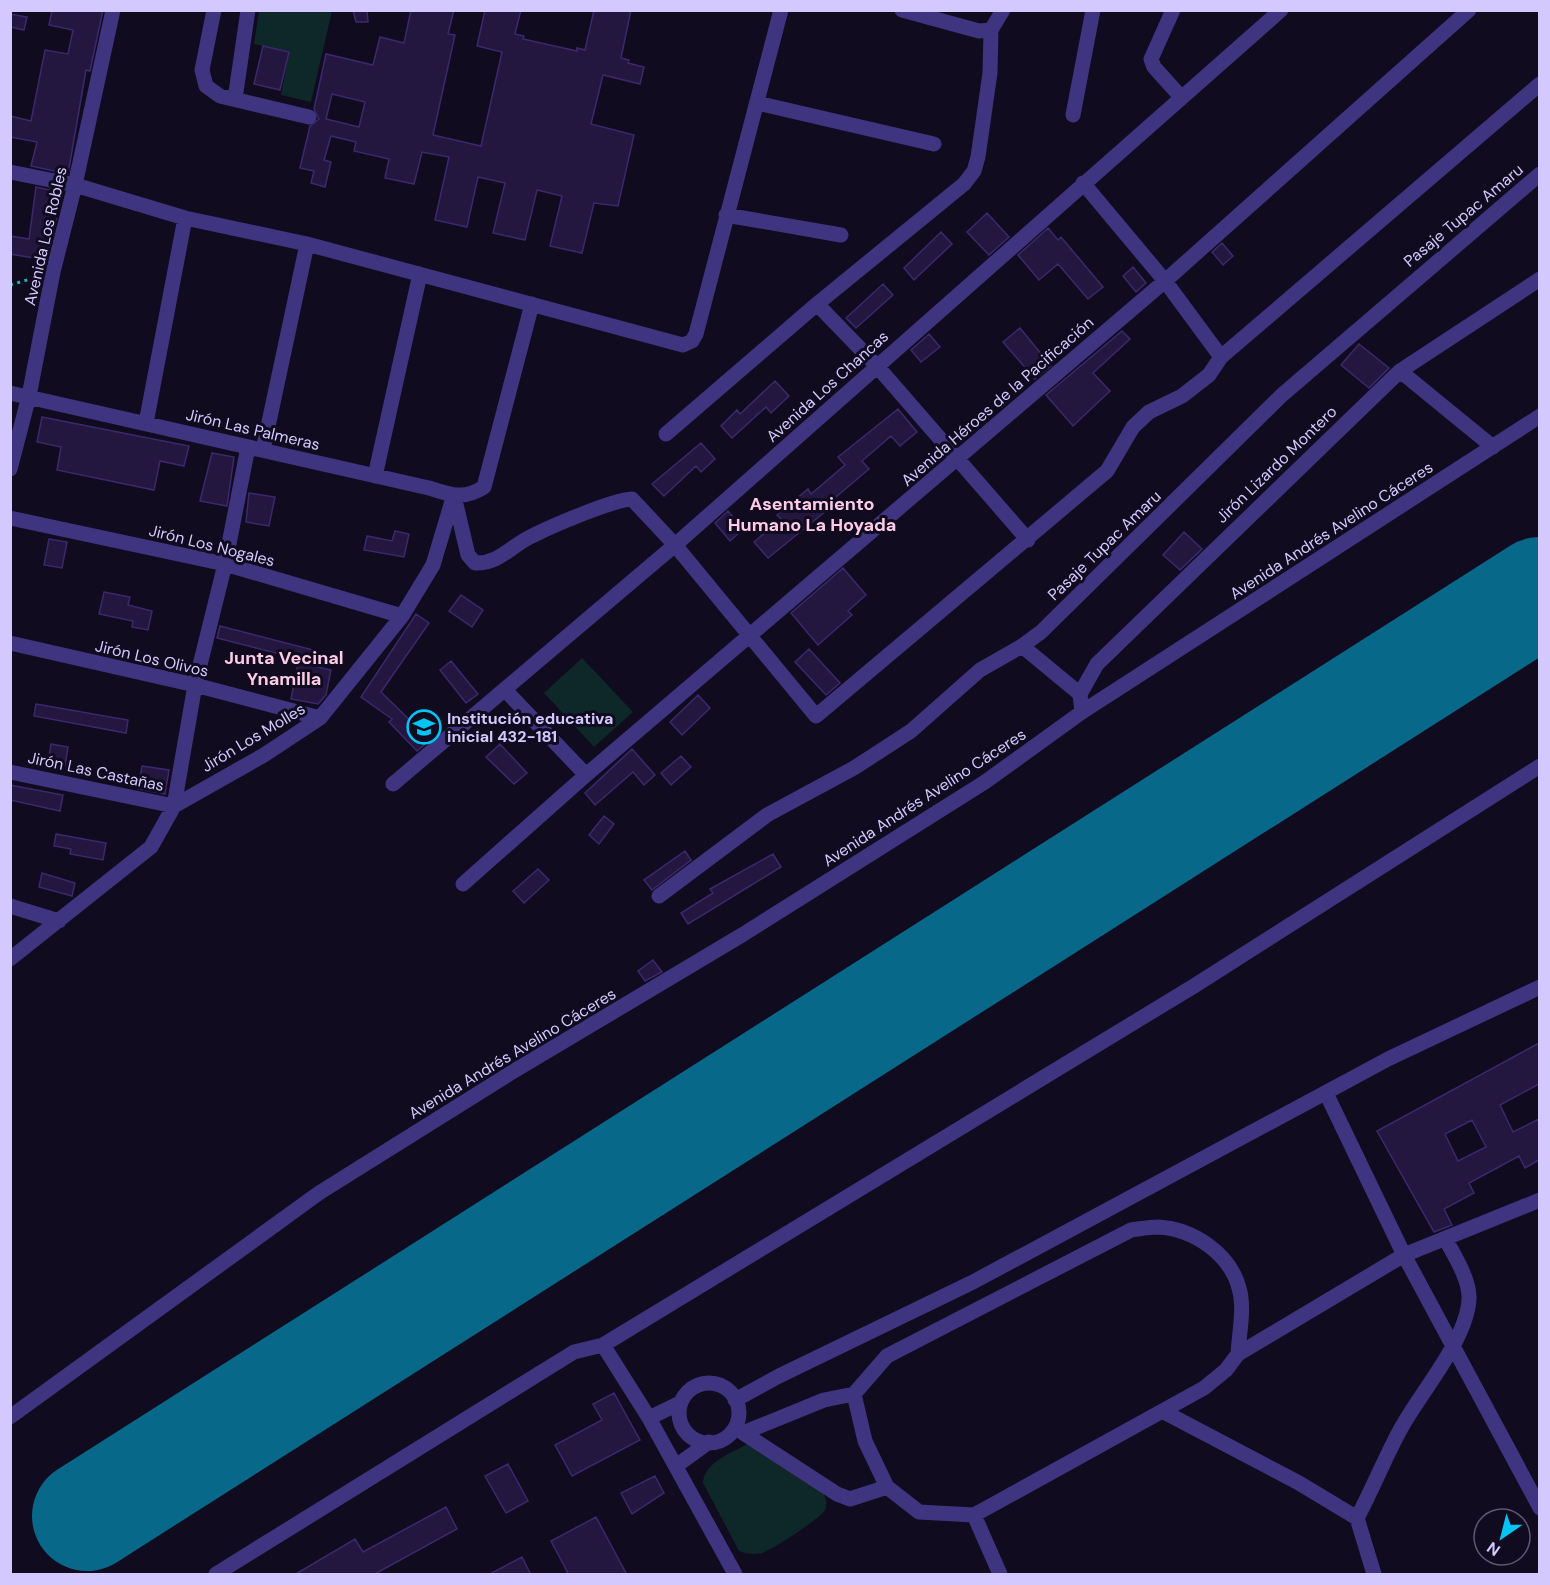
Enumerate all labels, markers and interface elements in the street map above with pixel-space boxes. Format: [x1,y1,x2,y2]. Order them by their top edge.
street label: Pasaje Tupac Amaru [1399,159,1527,272]
street label: Avenida Los Robles [19,165,72,308]
street label: Avenida Héroes de la Pacificación [897,312,1098,491]
street label: Avenida Los Chancas [762,326,893,447]
street label: Jirón Lizardo Montero [1211,401,1341,528]
street label: Jirón Las Palmeras [184,404,322,455]
street label: Avenida Andrés Avelino Cáceres [1226,457,1437,604]
street label: Pasaje Tupac Amaru [1043,486,1165,605]
district label: Asentamiento Humano La Hoyada [728,492,896,537]
street label: Jirón Los Nogales [147,520,277,571]
street label: Jirón Los Olivos [93,635,211,682]
district label: Junta Vecinal Ynamilla [224,646,344,691]
street label: Jirón Los Molles [197,698,309,777]
place label: Institución educativa inicial 432-181 [447,708,613,747]
school or university icon: Institución educativa inicial 432-181 [406,709,442,745]
street label: Avenida Andrés Avelino Cáceres [819,724,1030,871]
street label: Jirón Las Castañas [26,747,166,796]
street label: Avenida Andrés Avelino Cáceres [405,983,620,1124]
north arrow [1472,1507,1532,1567]
text: N [1483,1537,1504,1561]

